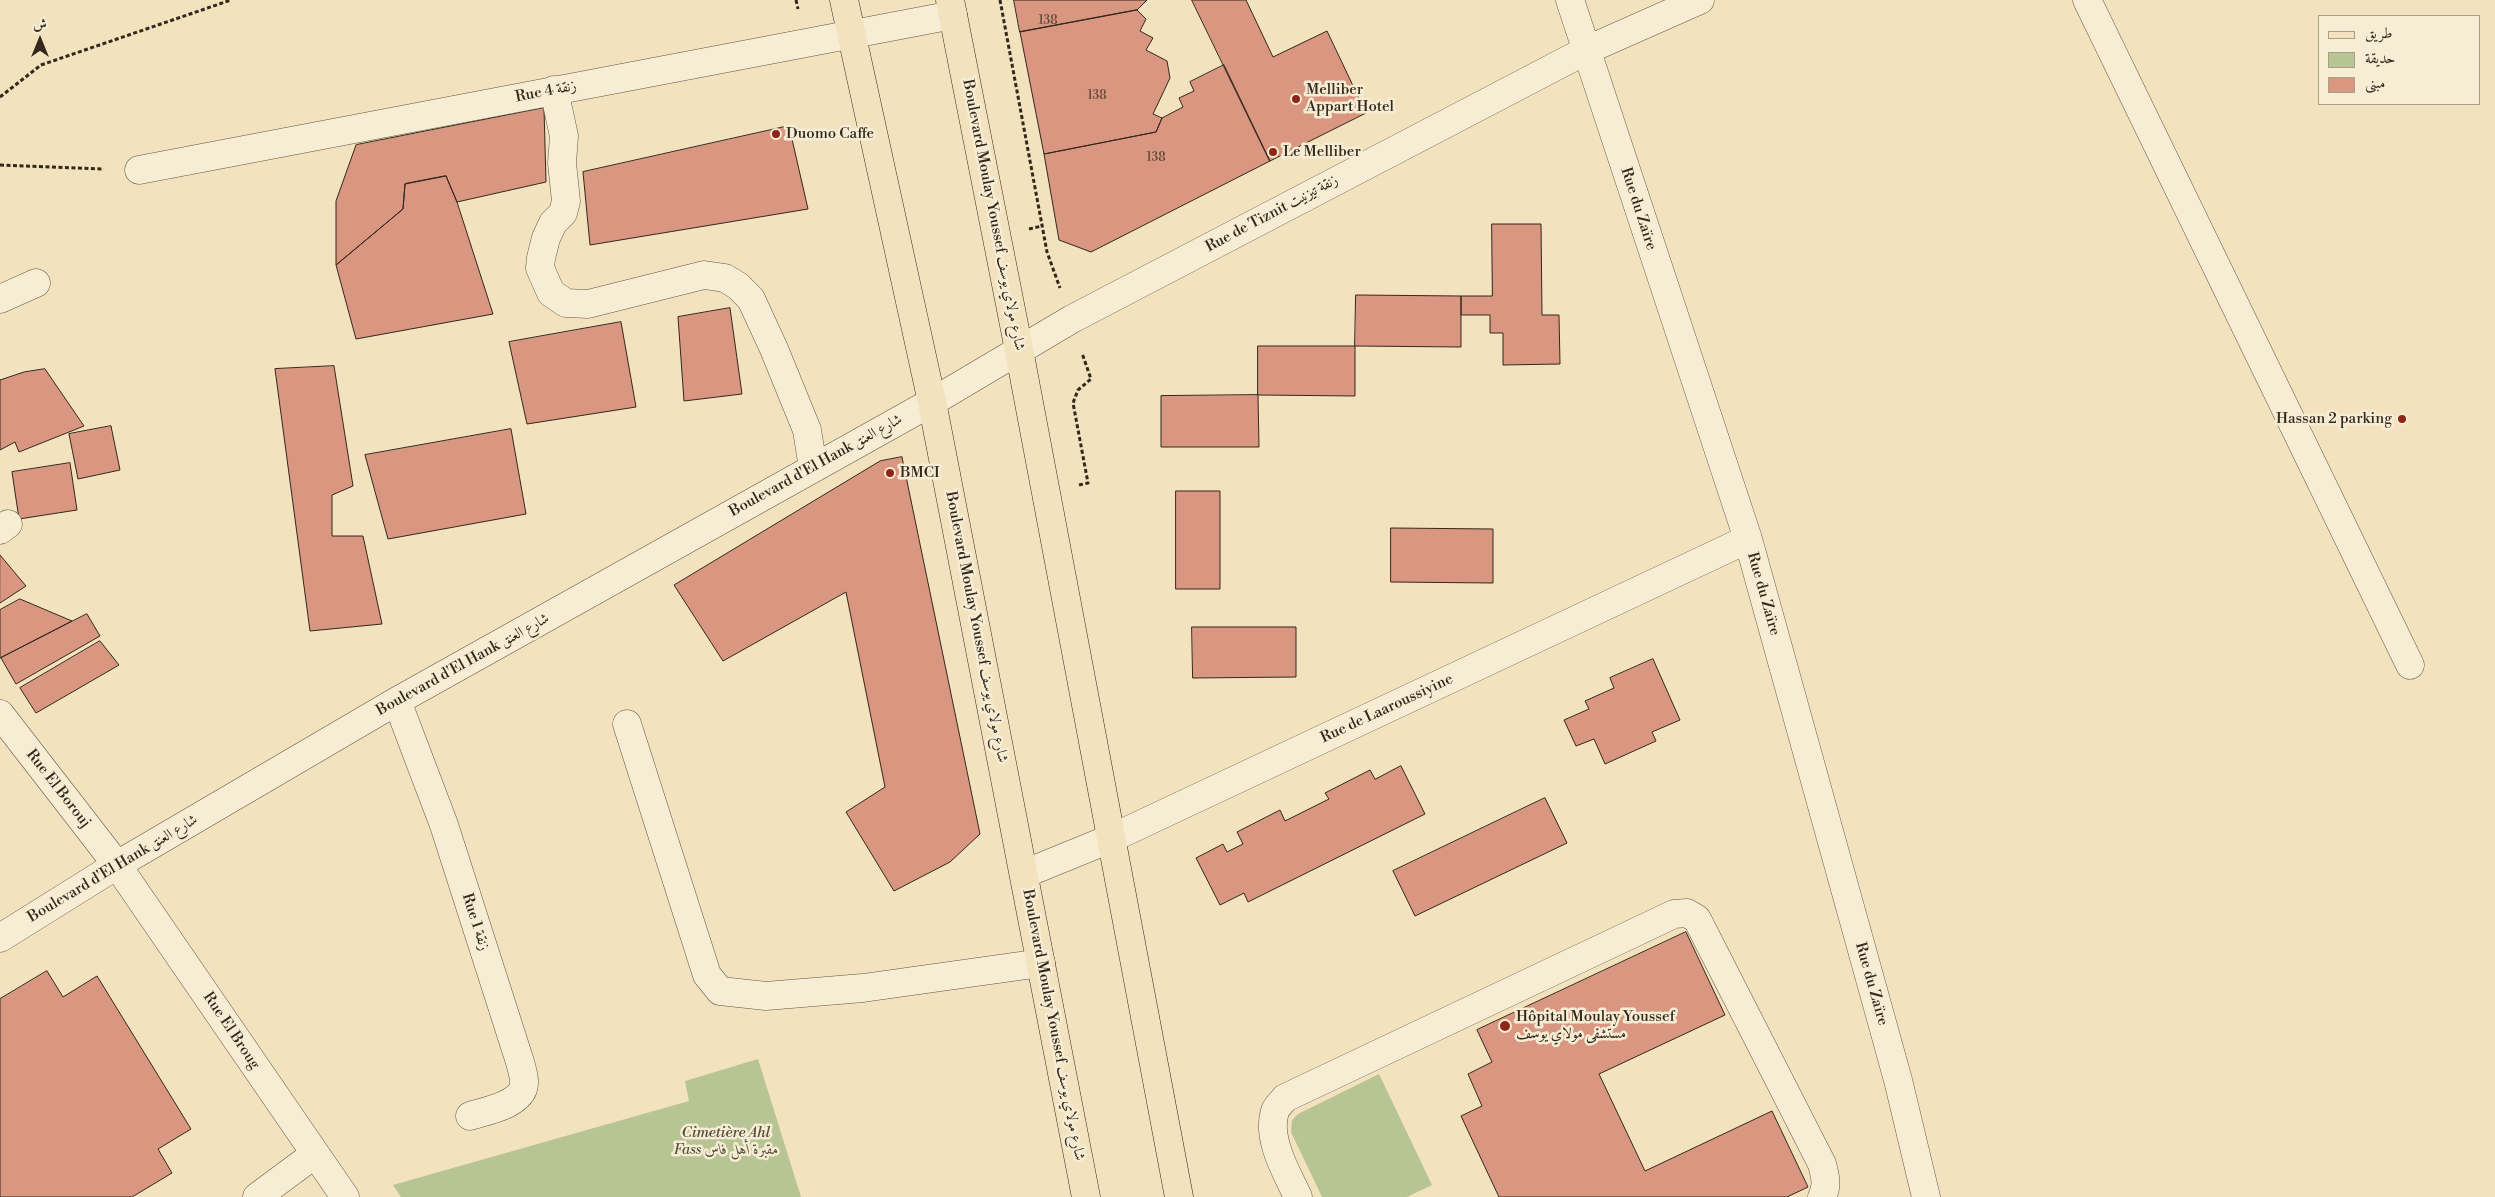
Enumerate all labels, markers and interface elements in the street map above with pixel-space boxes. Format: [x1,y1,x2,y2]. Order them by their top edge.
house number: 138 [1038,14,1058,28]
north arrow [15,15,65,65]
legend [2318,15,2480,105]
text: ش [33,16,47,34]
text: طريق [2365,24,2392,43]
text: حديقة [2365,49,2395,68]
text: مبنى [2365,74,2385,93]
street label: Rue 4 زنقة [514,77,578,107]
street label: Boulevard Moulay Youssef شارع مولاي يوسف [958,78,1028,352]
place label: Melliber Appart Hotel [1306,81,1394,116]
house number: 138 [1087,89,1107,103]
marker: Melliber Appart Hotel [1290,93,1302,105]
place label: Duomo Caffe [786,125,874,143]
marker: Duomo Caffe [770,128,782,140]
place label: Le Melliber [1283,143,1361,161]
marker: Le Melliber [1267,146,1279,158]
house number: 138 [1146,151,1166,165]
street label: Rue du Zaïre [1616,165,1660,253]
street label: Rue de Tiznit زنقة تيزنيت [1203,171,1341,257]
place label: Hassan 2 parking [2276,410,2392,428]
street label: Boulevard d'El Hank شارع العنق [726,411,906,521]
marker: Hassan 2 parking [2396,413,2408,425]
place label: BMCI [900,464,940,482]
marker: BMCI [884,467,896,479]
street label: Boulevard Moulay Youssef شارع مولاي يوسف [941,490,1011,764]
street label: Rue du Zaïre [1742,550,1784,638]
street label: Boulevard d'El Hank شارع العنق [373,610,553,720]
street label: Rue de Laaroussiyine [1318,670,1456,748]
street label: Rue El Borouj [22,746,94,832]
street label: Boulevard d'El Hank شارع العنق [25,811,201,927]
street label: Boulevard Moulay Youssef شارع مولاي يوسف [1018,888,1088,1162]
street label: Rue 1 زنقة [457,891,493,953]
street label: Rue du Zaïre [1850,940,1892,1028]
street label: Rue El Broug [199,989,263,1073]
place label: Hôpital Moulay Youssef مستشفى مولاي يوسف [1516,1008,1675,1043]
marker: Hôpital Moulay Youssef مستشفى مولاي يوسف [1498,1019,1512,1033]
park label: Cimetière Ahl Fass مقبرة أهل فاس [673,1124,779,1159]

